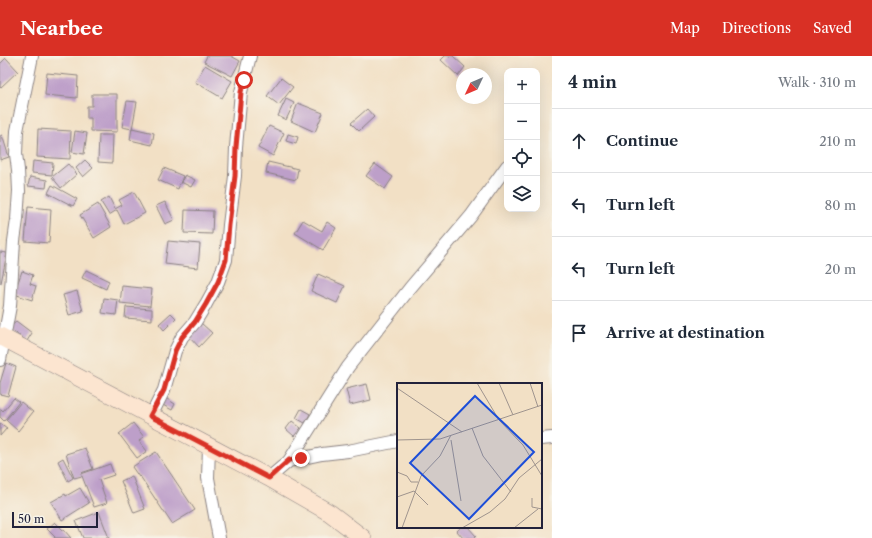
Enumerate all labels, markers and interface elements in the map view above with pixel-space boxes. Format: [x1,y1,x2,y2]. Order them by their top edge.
text: Nearbee [20,17,103,40]
text: Map [670,19,700,37]
text: Directions [722,19,791,37]
text: Saved [813,19,852,37]
north arrow [456,68,492,104]
map controls [504,68,540,212]
button: + [504,68,540,104]
route start [235,71,253,89]
text: 4 min [568,72,617,92]
text: Walk · 310 m [778,74,856,90]
button: − [504,104,540,140]
icon: ahead [568,130,590,152]
text: Continue [606,131,678,150]
text: 210 m [819,133,856,149]
button: locate [504,140,540,176]
button: layers [504,176,540,212]
icon: left [568,194,590,216]
text: Turn left [606,195,675,214]
text: 80 m [824,197,856,213]
icon: left [568,258,590,280]
text: Turn left [606,259,675,278]
text: 20 m [825,261,856,277]
icon: arrive [568,322,590,344]
text: Arrive at destination [606,323,765,342]
inset map [397,383,542,528]
route end [292,449,310,467]
scale bar [12,510,98,529]
text: 50 m [18,512,44,526]

